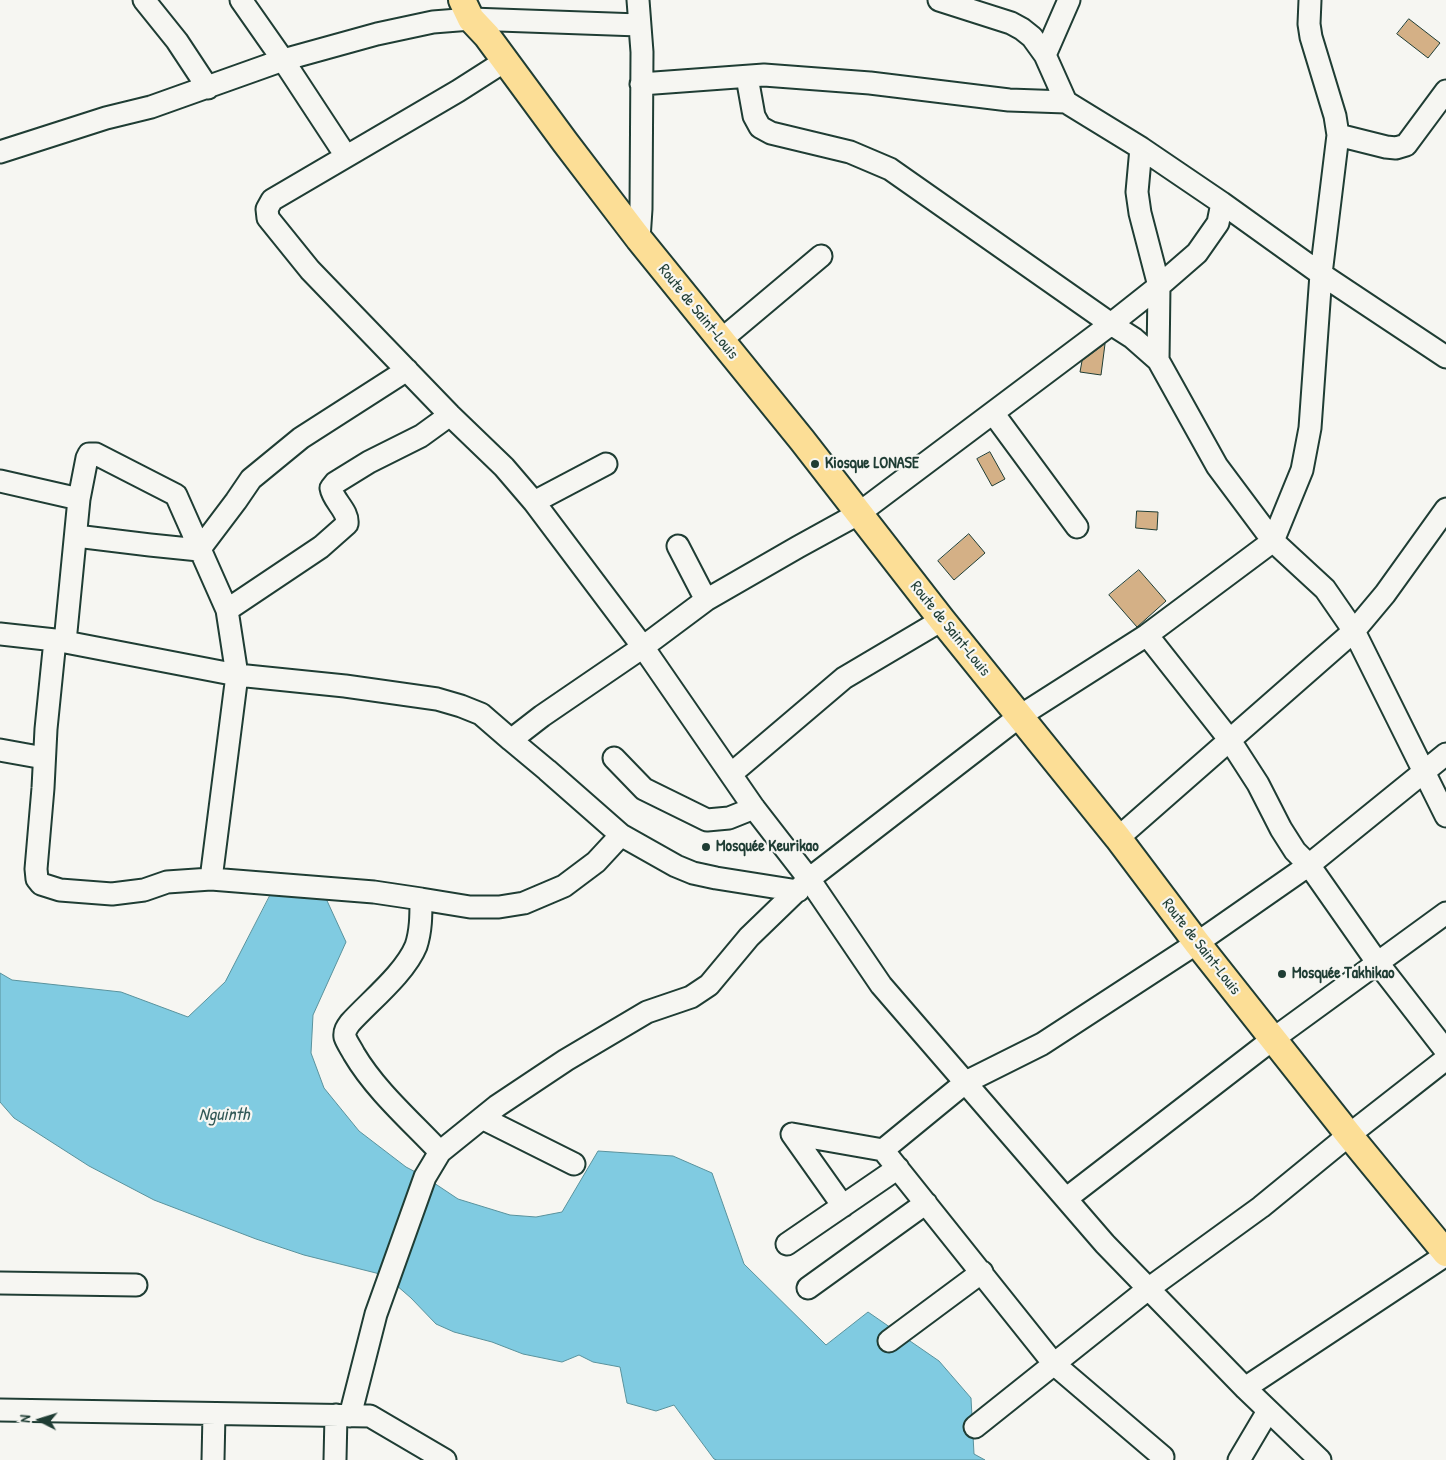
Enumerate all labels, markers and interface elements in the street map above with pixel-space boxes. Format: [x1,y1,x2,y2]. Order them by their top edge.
street label: Route de Saint-Louis [654,261,742,363]
place label: Kiosque LONASE [825,454,919,474]
marker: Kiosque LONASE [809,458,821,470]
street label: Route de Saint-Louis [906,578,994,680]
place label: Mosquée Keurikao [716,837,819,857]
marker: Mosquée Keurikao [700,841,712,853]
street label: Route de Saint-Louis [1157,895,1245,999]
place label: Mosquée Takhikao [1292,964,1394,984]
marker: Mosquée Takhikao [1276,968,1288,980]
water label: Nguinth [199,1104,249,1126]
north arrow [15,1395,65,1445]
text: N [15,1414,34,1423]

